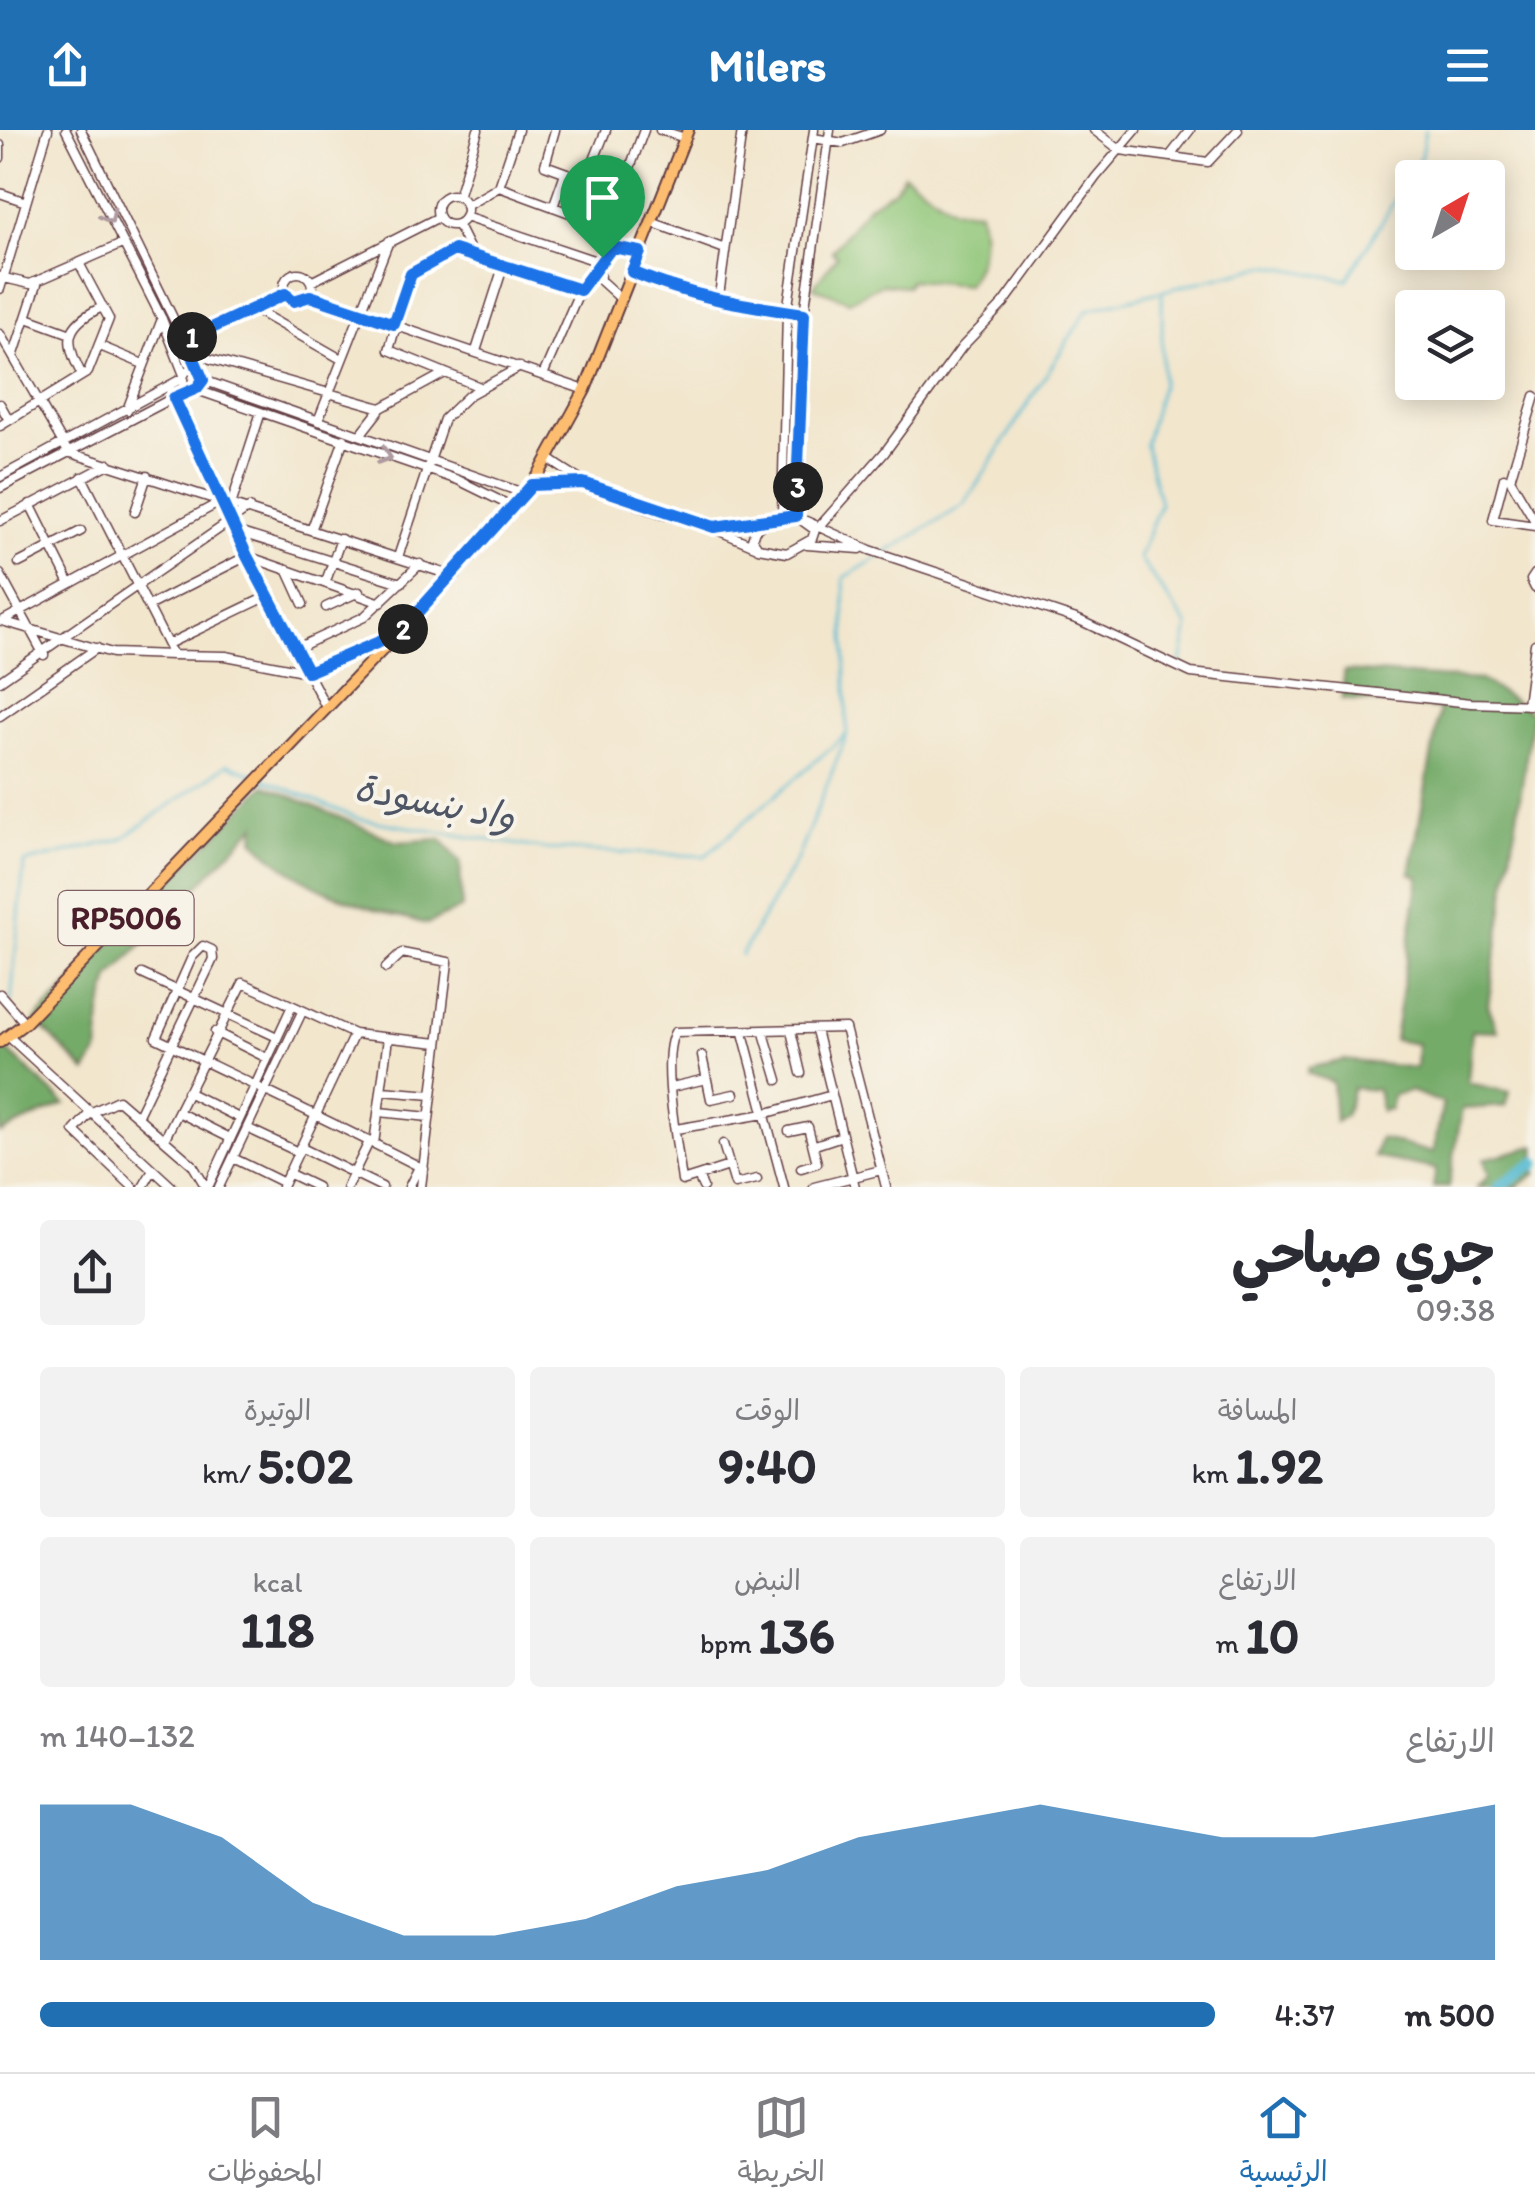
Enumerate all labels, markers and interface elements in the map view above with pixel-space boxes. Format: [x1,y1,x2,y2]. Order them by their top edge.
icon: share [40,38,95,93]
text: Milers [708,38,827,92]
icon: menu [1440,38,1495,93]
pin [560,155,645,258]
north arrow [1395,160,1505,270]
map controls [1395,160,1505,400]
icon: arrive [575,170,630,225]
one-way arrow [97,207,116,225]
button: layers [1395,290,1505,400]
pin: 1 [167,312,217,362]
text: 1 [186,320,199,354]
one-way arrow [375,444,392,464]
pin: 3 [773,462,823,512]
text: 3 [790,470,806,504]
pin: 2 [378,604,428,654]
text: 2 [396,612,410,646]
water label: واد بنسودة [351,764,520,840]
road number: RP5006 [58,891,194,945]
button: share [40,1220,145,1325]
text: جري صباحي [1232,1220,1495,1286]
text: 09:38 [1416,1291,1495,1329]
text: الوتيرة [244,1393,311,1427]
text: الوقت [735,1393,800,1427]
text: المسافة [1218,1393,1297,1427]
text: 5:02 [257,1435,353,1496]
text: 9:40 [718,1435,817,1496]
text: 1.92 [1235,1435,1323,1496]
text: /km [202,1456,257,1490]
text: km [1192,1456,1235,1490]
text: النبض [734,1563,801,1597]
text: الارتفاع [1218,1563,1297,1597]
text: kcal [253,1565,302,1599]
text: 118 [241,1599,314,1660]
text: 136 [758,1605,835,1666]
text: 10 [1245,1605,1299,1666]
text: bpm [700,1626,758,1660]
text: m [1216,1626,1245,1660]
text: 132–140 m [40,1717,195,1755]
text: الارتفاع [1405,1722,1495,1760]
text: 4:37 [1275,1996,1335,2034]
text: 500 m [1405,1996,1495,2034]
tab: المحفوظات [207,2090,323,2196]
tab: الخريطة [738,2090,825,2196]
tab: الرئيسية [1240,2090,1328,2196]

